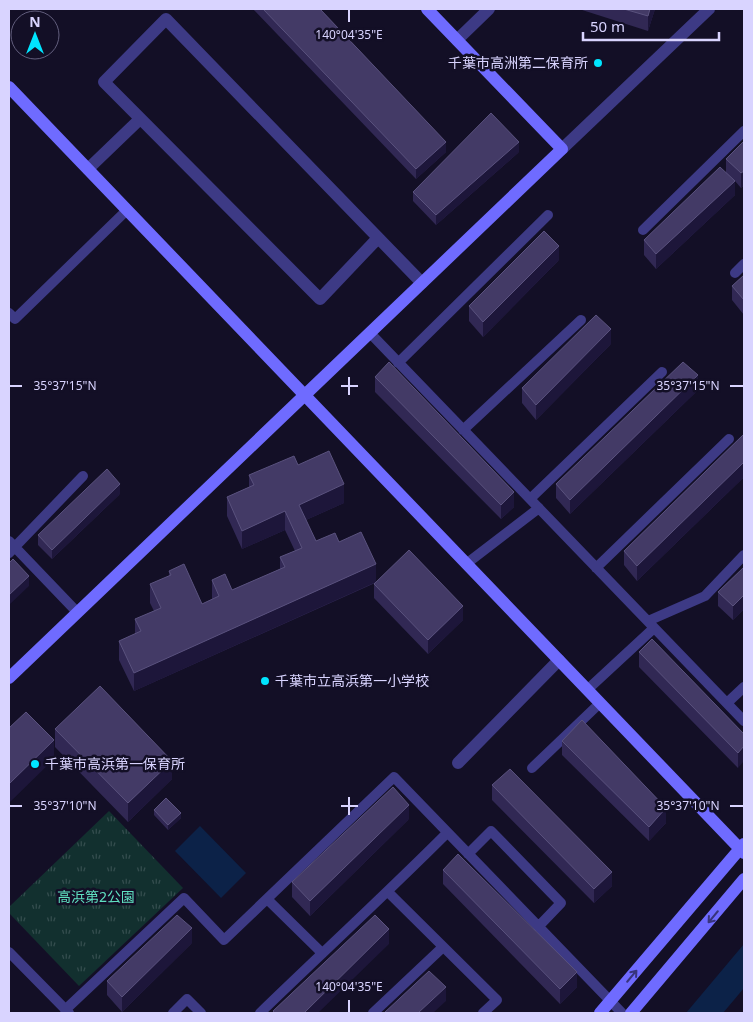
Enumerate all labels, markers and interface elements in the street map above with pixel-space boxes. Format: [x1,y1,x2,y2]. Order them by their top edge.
north arrow [10,10,60,60]
scale bar [583,10,719,42]
text: N [29,12,41,31]
text: 50 m [590,16,625,36]
text: 140°04'35"E [315,26,383,43]
place label: 千葉市高洲第二保育所 [448,53,588,72]
marker: 千葉市高洲第二保育所 [592,57,604,69]
text: 35°37'15"N [33,377,97,394]
text: 35°37'15"N [656,377,720,394]
place label: 千葉市立高浜第一小学校 [275,671,429,690]
marker: 千葉市立高浜第一小学校 [259,675,271,687]
place label: 千葉市高浜第一保育所 [45,754,185,773]
marker: 千葉市高浜第一保育所 [29,758,41,770]
text: 35°37'10"N [33,797,97,814]
text: 35°37'10"N [656,797,720,814]
park label: 高浜第2公園 [57,887,135,906]
one-way arrow [707,910,718,923]
one-way arrow [626,970,637,983]
text: 140°04'35"E [315,978,383,995]

